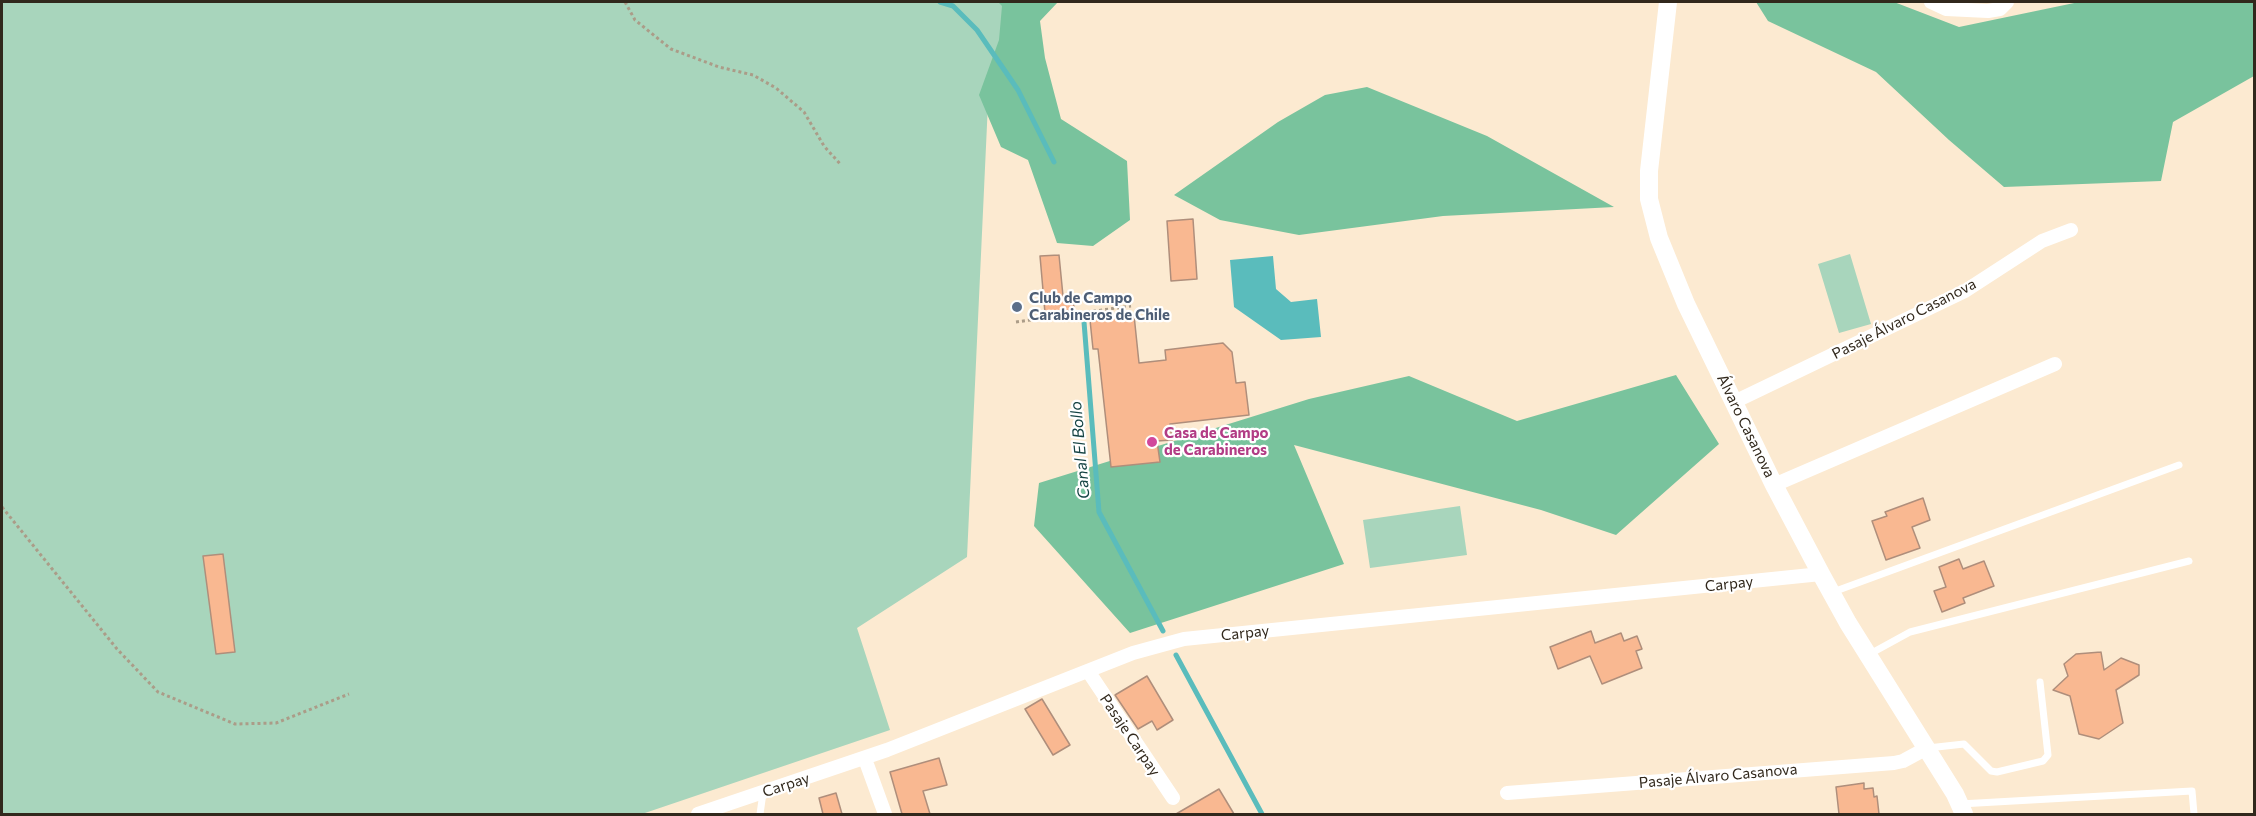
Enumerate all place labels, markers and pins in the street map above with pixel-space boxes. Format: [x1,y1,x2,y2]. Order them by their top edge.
place label: Club de Campo Carabineros de Chile [1029,289,1170,324]
marker: Club de Campo Carabineros de Chile [1010,300,1024,314]
place label: Casa de Campo de Carabineros [1164,424,1269,459]
marker: Casa de Campo de Carabineros [1145,435,1159,449]

